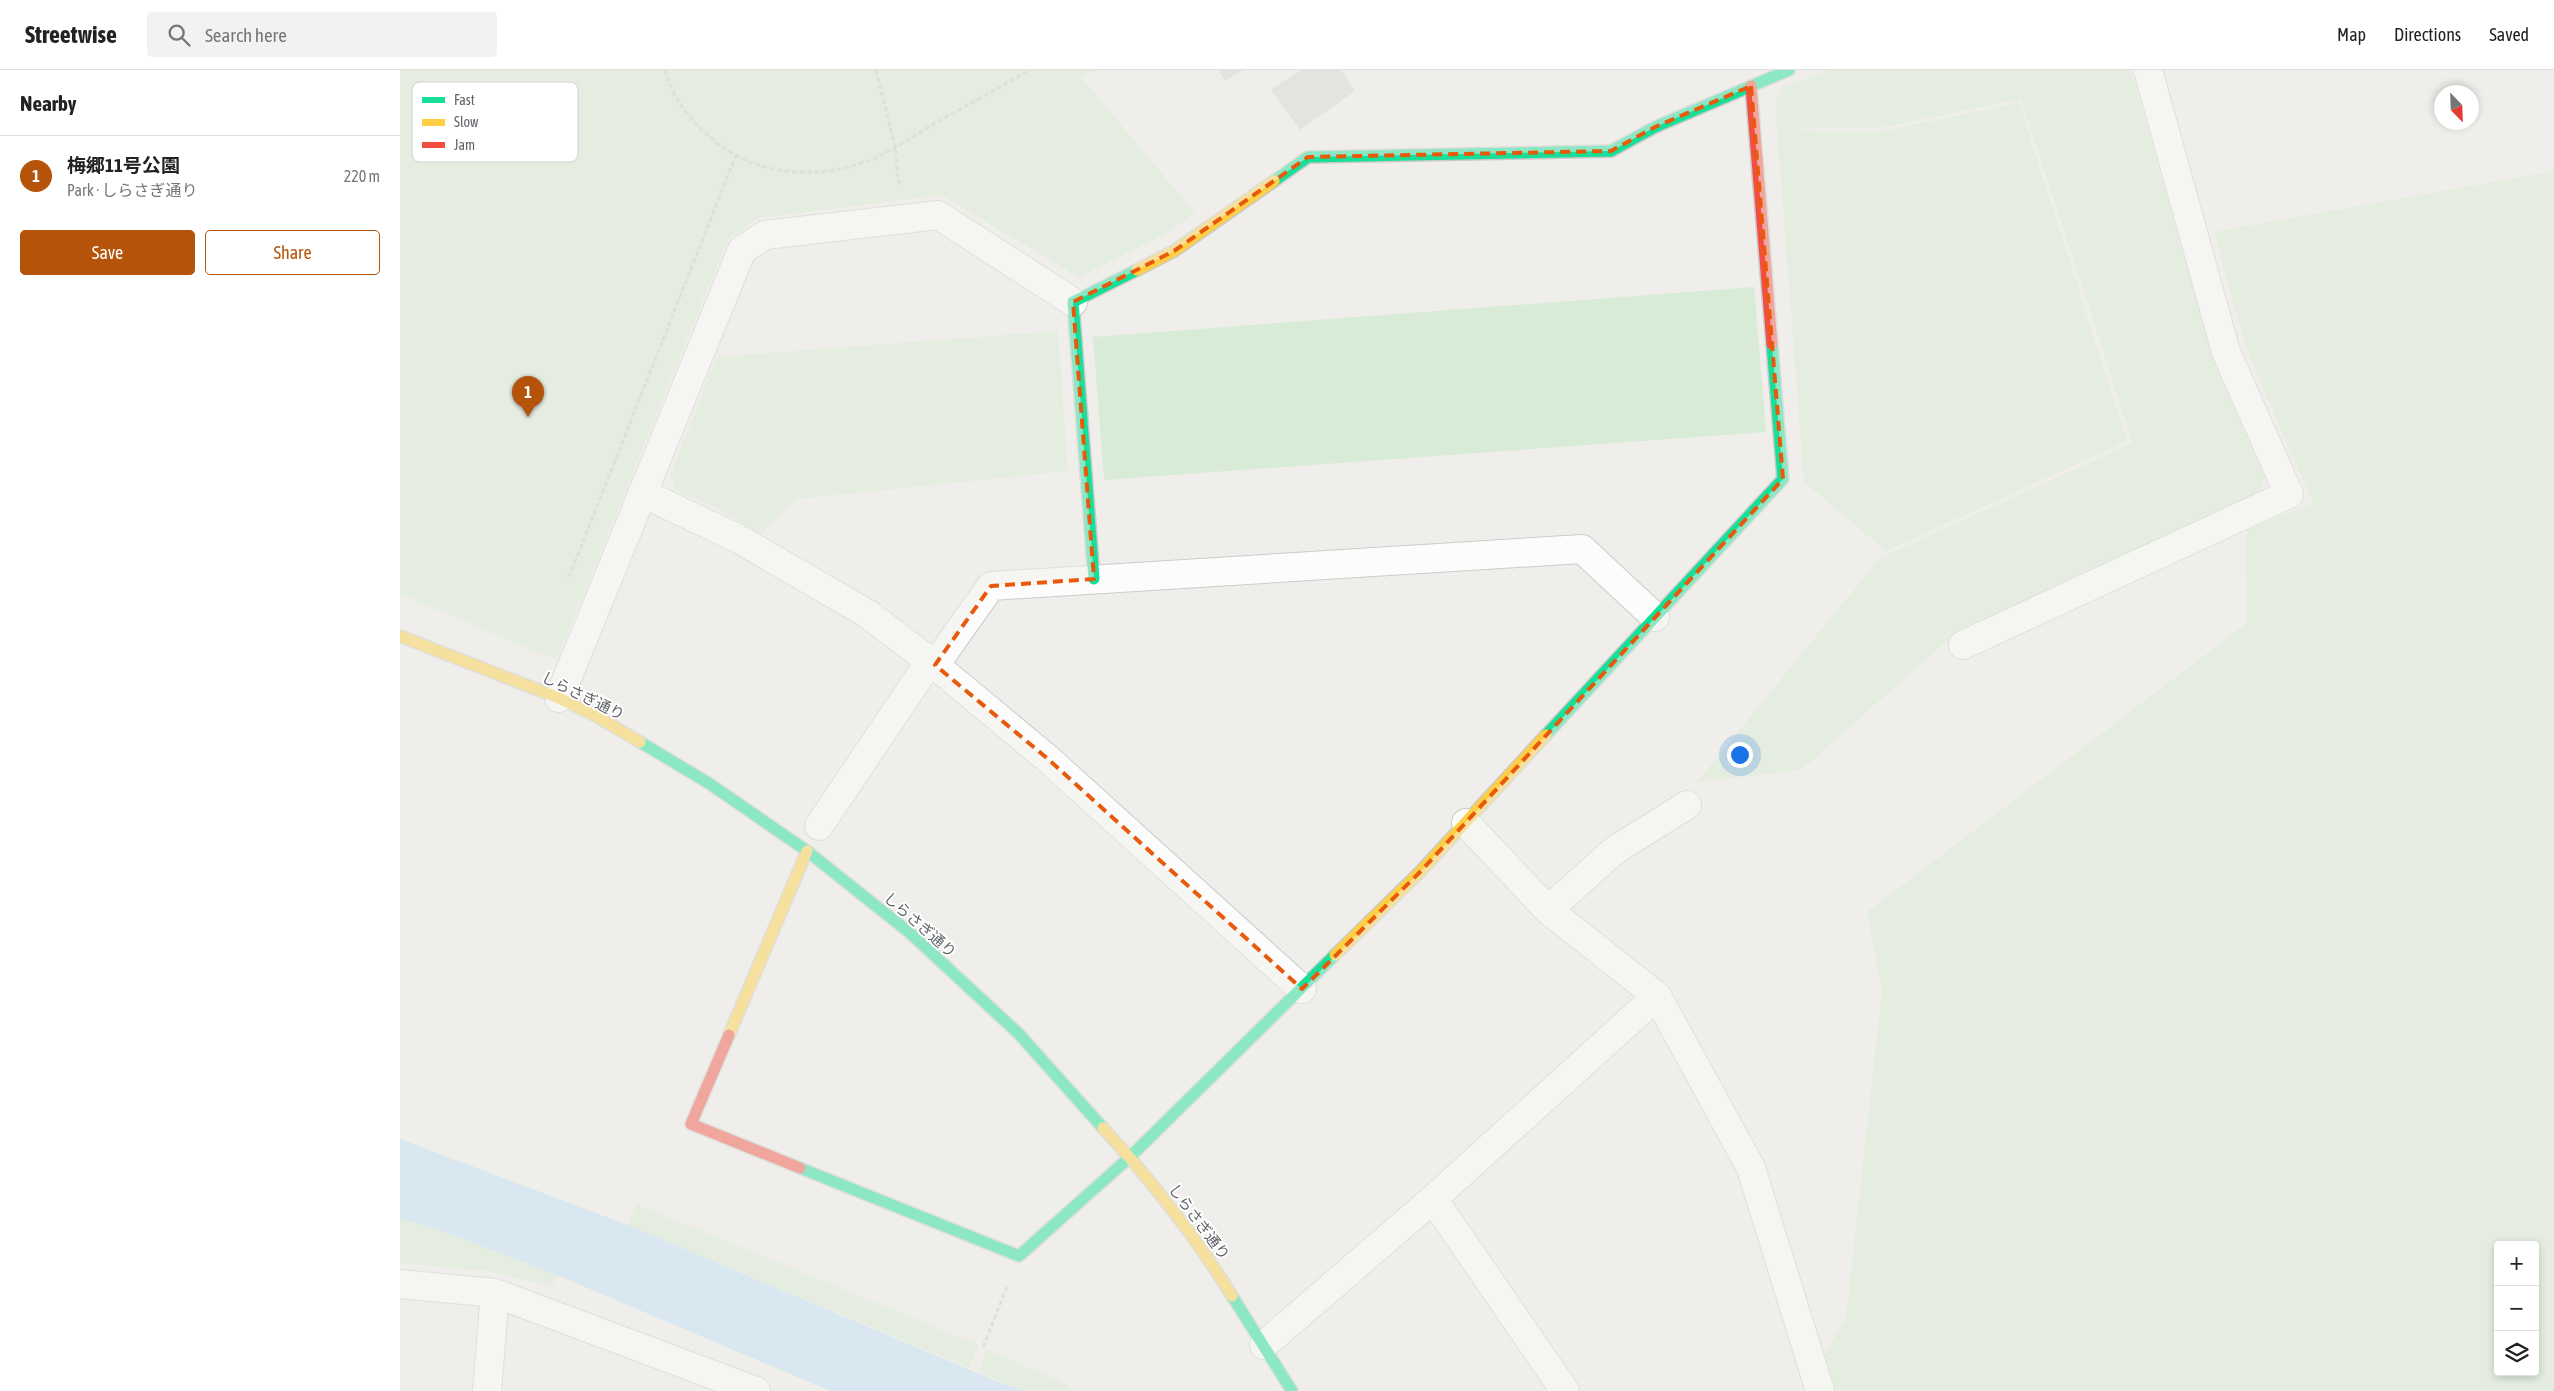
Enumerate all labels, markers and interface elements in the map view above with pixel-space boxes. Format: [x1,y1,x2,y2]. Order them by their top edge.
search box [147,12,497,57]
text: Streetwise [25,21,117,48]
icon: search [165,21,193,49]
text: Search here [205,24,287,46]
text: Map [2337,24,2366,45]
text: Directions [2394,24,2461,45]
text: Saved [2489,24,2529,45]
legend [412,82,578,162]
north arrow [2434,85,2479,130]
text: Nearby [20,91,76,115]
text: Fast [454,92,475,108]
text: Slow [454,114,479,130]
text: Jam [454,137,475,153]
text: 梅郷11号公園 [67,154,180,176]
text: 1 [32,167,40,185]
text: 220 m [344,167,380,185]
text: Park · しらさぎ通り [67,181,198,199]
button: Save [20,230,195,275]
button: Share [205,230,380,275]
pin: 1 [512,376,544,417]
street label: しらさぎ通り [539,668,627,723]
your location [1727,742,1753,768]
street label: しらさぎ通り [881,889,960,961]
street label: しらさぎ通り [1166,1181,1233,1263]
map controls [2494,1241,2539,1376]
button: + [2494,1241,2539,1286]
button: − [2494,1286,2539,1331]
button: layers [2494,1331,2539,1376]

